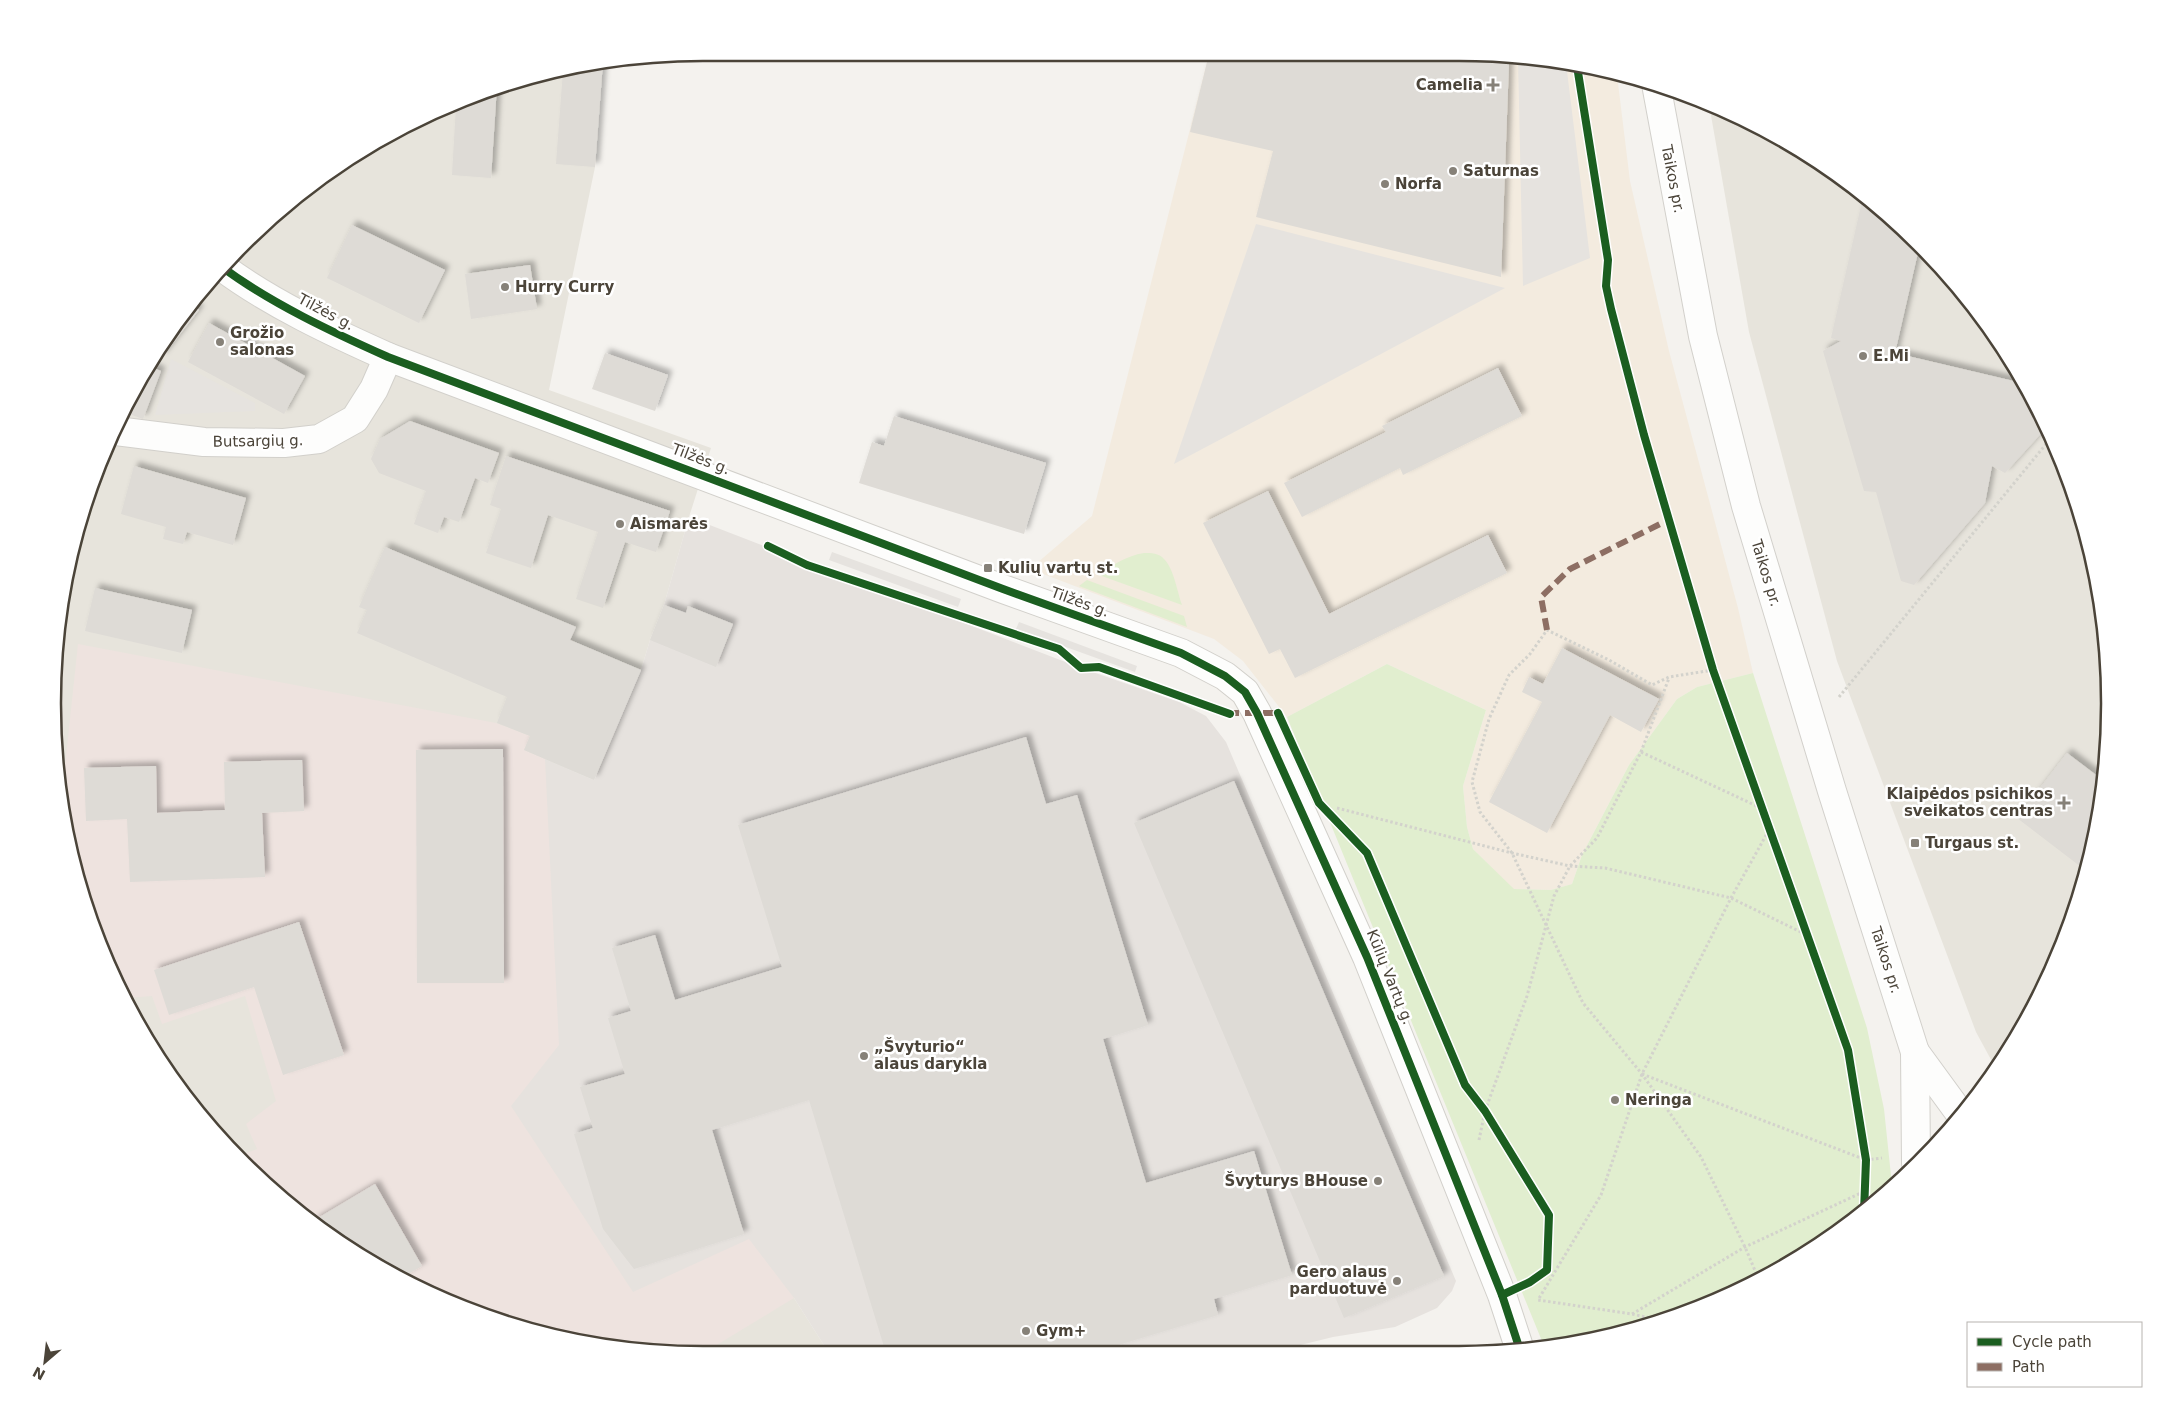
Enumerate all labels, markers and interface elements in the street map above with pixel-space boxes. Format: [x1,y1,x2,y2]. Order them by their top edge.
place label: Camelia [1416,76,1483,94]
marker: Camelia [1487,79,1499,91]
street label: Taikos pr. [1657,142,1688,215]
place label: Saturnas [1463,162,1539,180]
marker: Saturnas [1447,165,1459,177]
place label: Norfa [1395,175,1442,193]
marker: Norfa [1379,178,1391,190]
place label: Hurry Curry [515,278,615,296]
marker: Hurry Curry [499,281,511,293]
street label: Tilžės g. [294,289,357,334]
place label: Grožio salonas [230,324,294,359]
marker: Grožio salonas [214,336,226,348]
place label: E.Mi [1873,347,1909,365]
marker: E.Mi [1857,350,1869,362]
street label: Butsargių g. [212,431,304,451]
street label: Tilžės g. [668,439,733,478]
place label: Aismarės [630,515,708,533]
marker: Aismarės [614,518,626,530]
street label: Taikos pr. [1747,536,1785,609]
place label: Kulių vartų st. [998,559,1118,577]
marker: Kulių vartų st. [982,562,994,574]
street label: Tilžės g. [1047,583,1112,621]
place label: Klaipėdos psichikos sveikatos centras [1887,785,2053,820]
marker: Klaipėdos psichikos sveikatos centras [2057,796,2071,810]
place label: Turgaus st. [1925,834,2019,852]
marker: Turgaus st. [1909,837,1921,849]
street label: Taikos pr. [1866,923,1905,996]
street label: Kūlių Vartų g. [1363,927,1417,1027]
place label: „Švyturio“ alaus darykla [874,1037,988,1073]
marker: „Švyturio“ alaus darykla [858,1050,870,1062]
place label: Neringa [1625,1091,1692,1109]
marker: Neringa [1609,1094,1621,1106]
place label: Švyturys BHouse [1224,1171,1368,1190]
marker: Švyturys BHouse [1372,1175,1384,1187]
place label: Gero alaus parduotuvė [1289,1263,1387,1298]
marker: Gero alaus parduotuvė [1391,1275,1403,1287]
place label: Gym+ [1036,1322,1086,1340]
legend [1967,1322,2142,1387]
marker: Gym+ [1020,1325,1032,1337]
text: Cycle path [2012,1333,2092,1351]
north arrow [20,1337,70,1387]
text: Path [2012,1358,2045,1376]
text: N [30,1364,48,1383]

